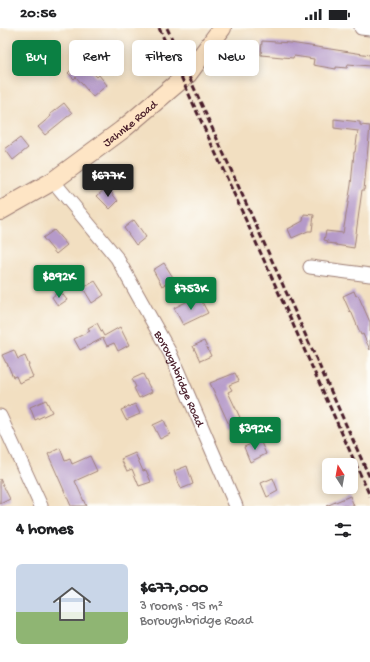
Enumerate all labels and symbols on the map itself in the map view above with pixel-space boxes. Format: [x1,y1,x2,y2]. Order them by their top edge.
street label: Jahnke Road [101,98,162,151]
pin: $677K [80,164,136,198]
pin: $892K [31,265,87,299]
pin: $753K [163,277,219,311]
street label: Boroughbridge Road [149,328,206,430]
pin: $392K [227,417,283,451]
north arrow [322,458,358,494]

